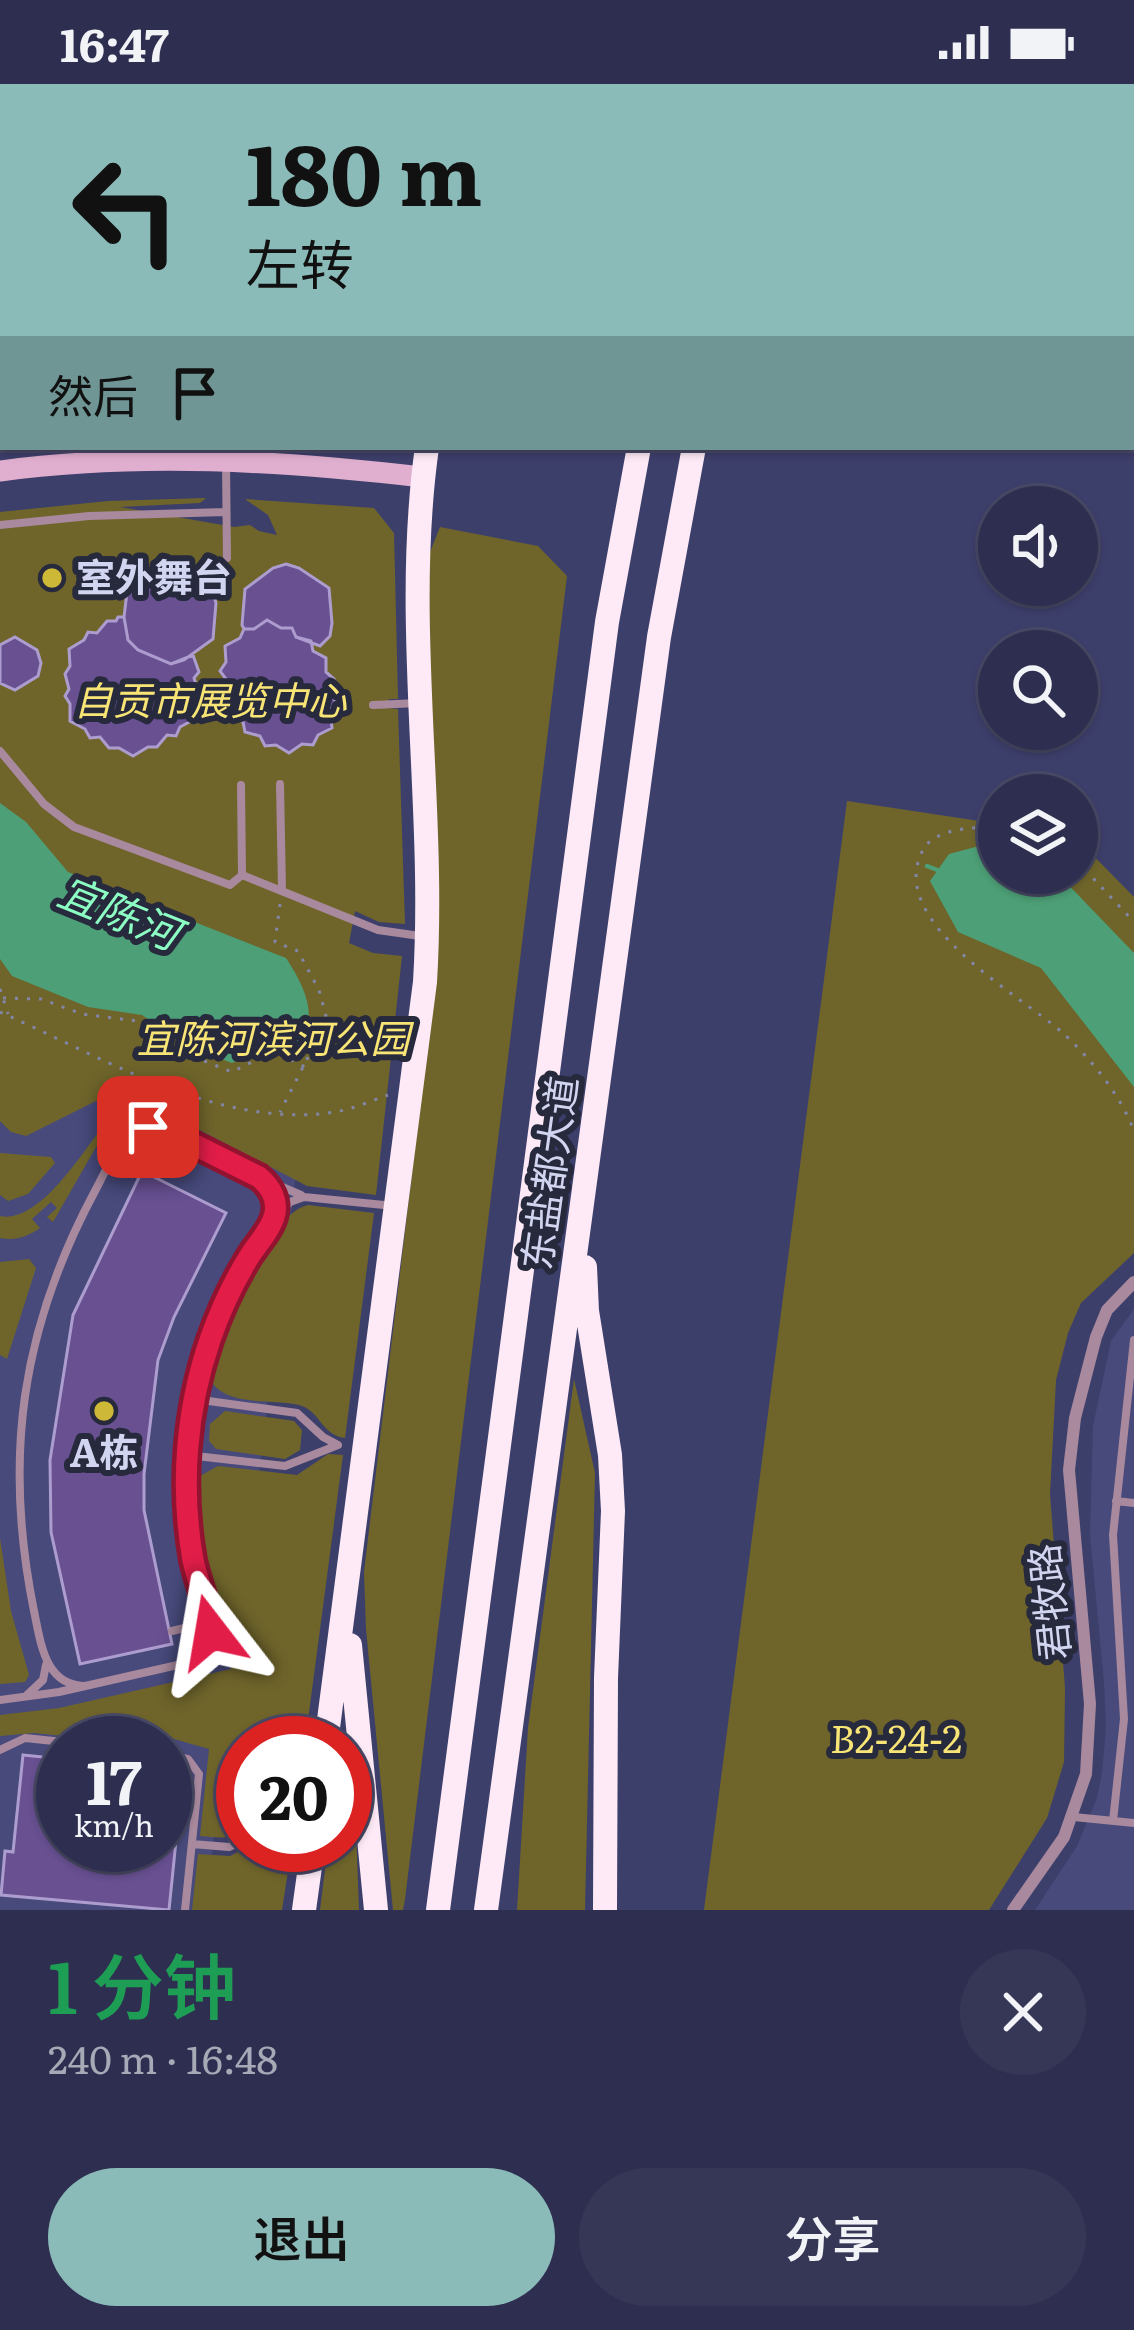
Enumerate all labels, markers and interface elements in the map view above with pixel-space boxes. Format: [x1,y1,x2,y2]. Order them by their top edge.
text: 16:47 [60,9,169,76]
text: 180 m [246,107,483,232]
icon: left [48,132,204,288]
text: 左转 [246,221,354,302]
text: 然后 [48,360,138,427]
icon: arrive [162,360,228,426]
map controls [978,486,1098,894]
button: sound [978,486,1098,606]
place label: 室外舞台 [76,546,232,604]
marker: 室外舞台 [39,565,65,591]
button: search [978,630,1098,750]
park label: 自贡市展览中心 [73,669,347,727]
button: layers [978,774,1098,894]
water label: 宜陈河 [50,858,197,965]
park label: 宜陈河滨河公园 [136,1007,414,1065]
street label: 东盐都大道 [505,1072,589,1273]
pin [97,1076,199,1178]
icon: arrive [115,1094,181,1160]
marker: A栋 [91,1398,117,1424]
place label: A栋 [70,1421,138,1479]
street label: 君牧路 [1012,1541,1082,1664]
position arrow [148,1569,274,1695]
park label: B2-24-2 [830,1707,962,1765]
speed limit sign: 20 [216,1716,372,1872]
text: 17 [86,1734,142,1823]
text: km/h [74,1802,154,1846]
text: 1 分钟 [48,1929,236,2036]
button: close [960,1949,1086,2075]
text: 240 m · 16:48 [48,2028,278,2086]
button: 退出 [48,2168,555,2306]
button: 分享 [579,2168,1086,2306]

